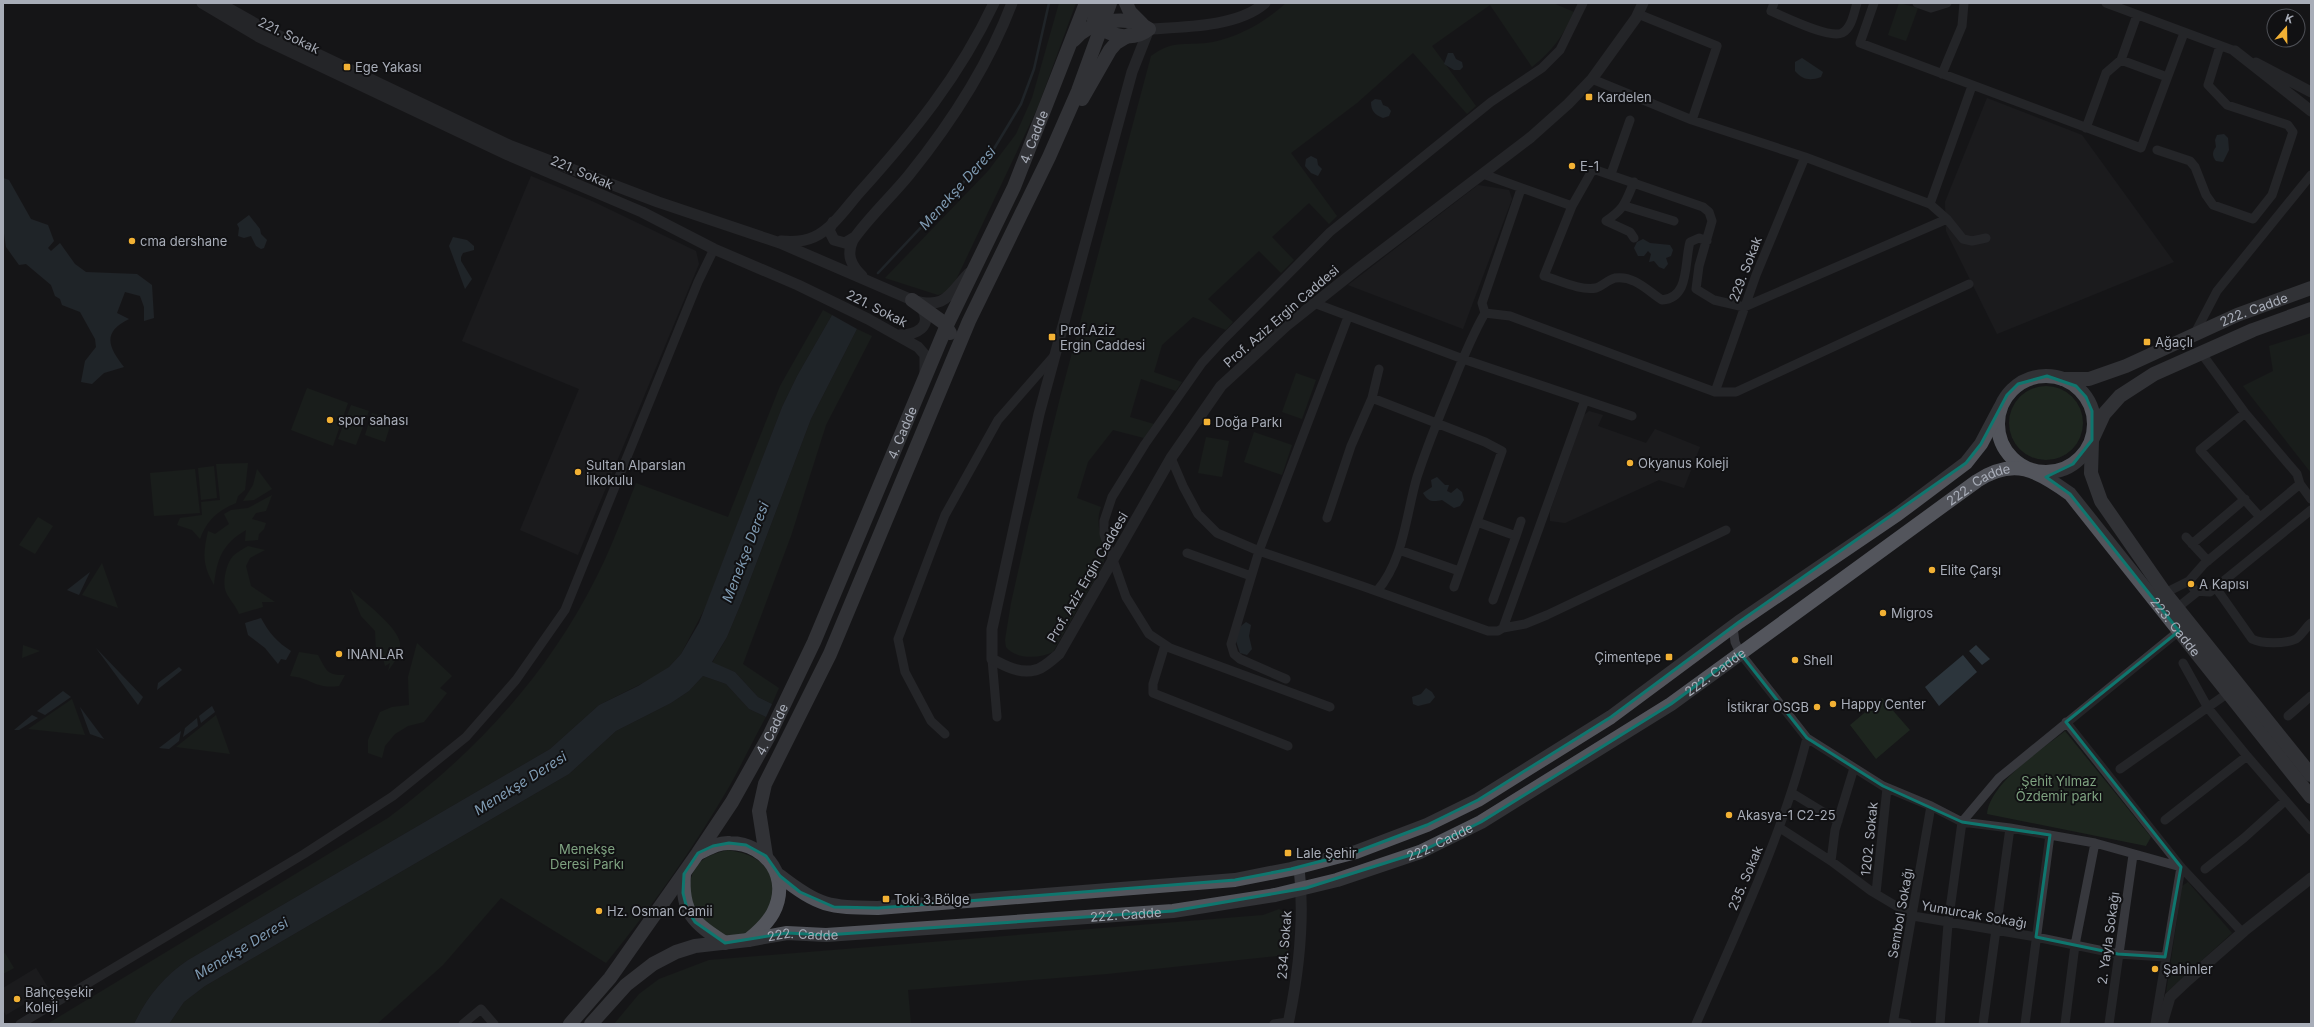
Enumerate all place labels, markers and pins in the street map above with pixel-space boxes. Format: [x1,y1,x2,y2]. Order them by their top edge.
place label: Ege Yakası [355,59,422,75]
marker: Ege Yakası [342,62,352,72]
place label: Kardelen [1597,89,1652,105]
marker: Kardelen [1584,92,1594,102]
place label: E-1 [1580,158,1599,174]
marker: E-1 [1567,161,1577,171]
place label: cma dershane [140,233,227,249]
marker: cma dershane [127,236,137,246]
place label: Prof.Aziz Ergin Caddesi [1060,322,1145,353]
marker: Prof.Aziz Ergin Caddesi [1047,332,1057,342]
place label: Ağaçlı [2155,334,2193,350]
marker: Ağaçlı [2142,337,2152,347]
place label: spor sahası [338,412,408,428]
place label: Doğa Parkı [1215,414,1282,430]
marker: spor sahası [325,415,335,425]
marker: Doğa Parkı [1202,417,1212,427]
place label: Okyanus Koleji [1638,455,1729,471]
place label: Sultan Alparslan İlkokulu [586,457,686,488]
marker: Okyanus Koleji [1625,458,1635,468]
marker: Sultan Alparslan İlkokulu [573,467,583,477]
place label: Elite Çarşı [1940,562,2001,578]
marker: Elite Çarşı [1927,565,1937,575]
place label: A Kapısı [2199,576,2249,592]
marker: A Kapısı [2186,579,2196,589]
place label: Migros [1891,605,1933,621]
marker: Migros [1878,608,1888,618]
place label: INANLAR [347,646,404,662]
marker: INANLAR [334,649,344,659]
place label: Çimentepe [1594,649,1661,665]
marker: Çimentepe [1664,652,1674,662]
place label: Shell [1803,652,1833,668]
marker: Shell [1790,655,1800,665]
place label: Happy Center [1841,696,1926,712]
place label: İstikrar OSGB [1727,699,1809,715]
marker: Happy Center [1828,699,1838,709]
marker: İstikrar OSGB [1812,702,1822,712]
place label: Akasya-1 C2-25 [1737,807,1836,823]
marker: Akasya-1 C2-25 [1724,810,1734,820]
place label: Lale Şehir [1296,845,1357,861]
marker: Lale Şehir [1283,848,1293,858]
place label: Toki 3.Bölge [894,891,970,907]
marker: Toki 3.Bölge [881,894,891,904]
place label: Hz. Osman Camii [607,903,713,919]
marker: Hz. Osman Camii [594,906,604,916]
place label: Şahinler [2163,961,2213,977]
marker: Şahinler [2150,964,2160,974]
place label: Bahçeşekir Koleji [25,984,93,1015]
marker: Bahçeşekir Koleji [12,994,22,1004]

